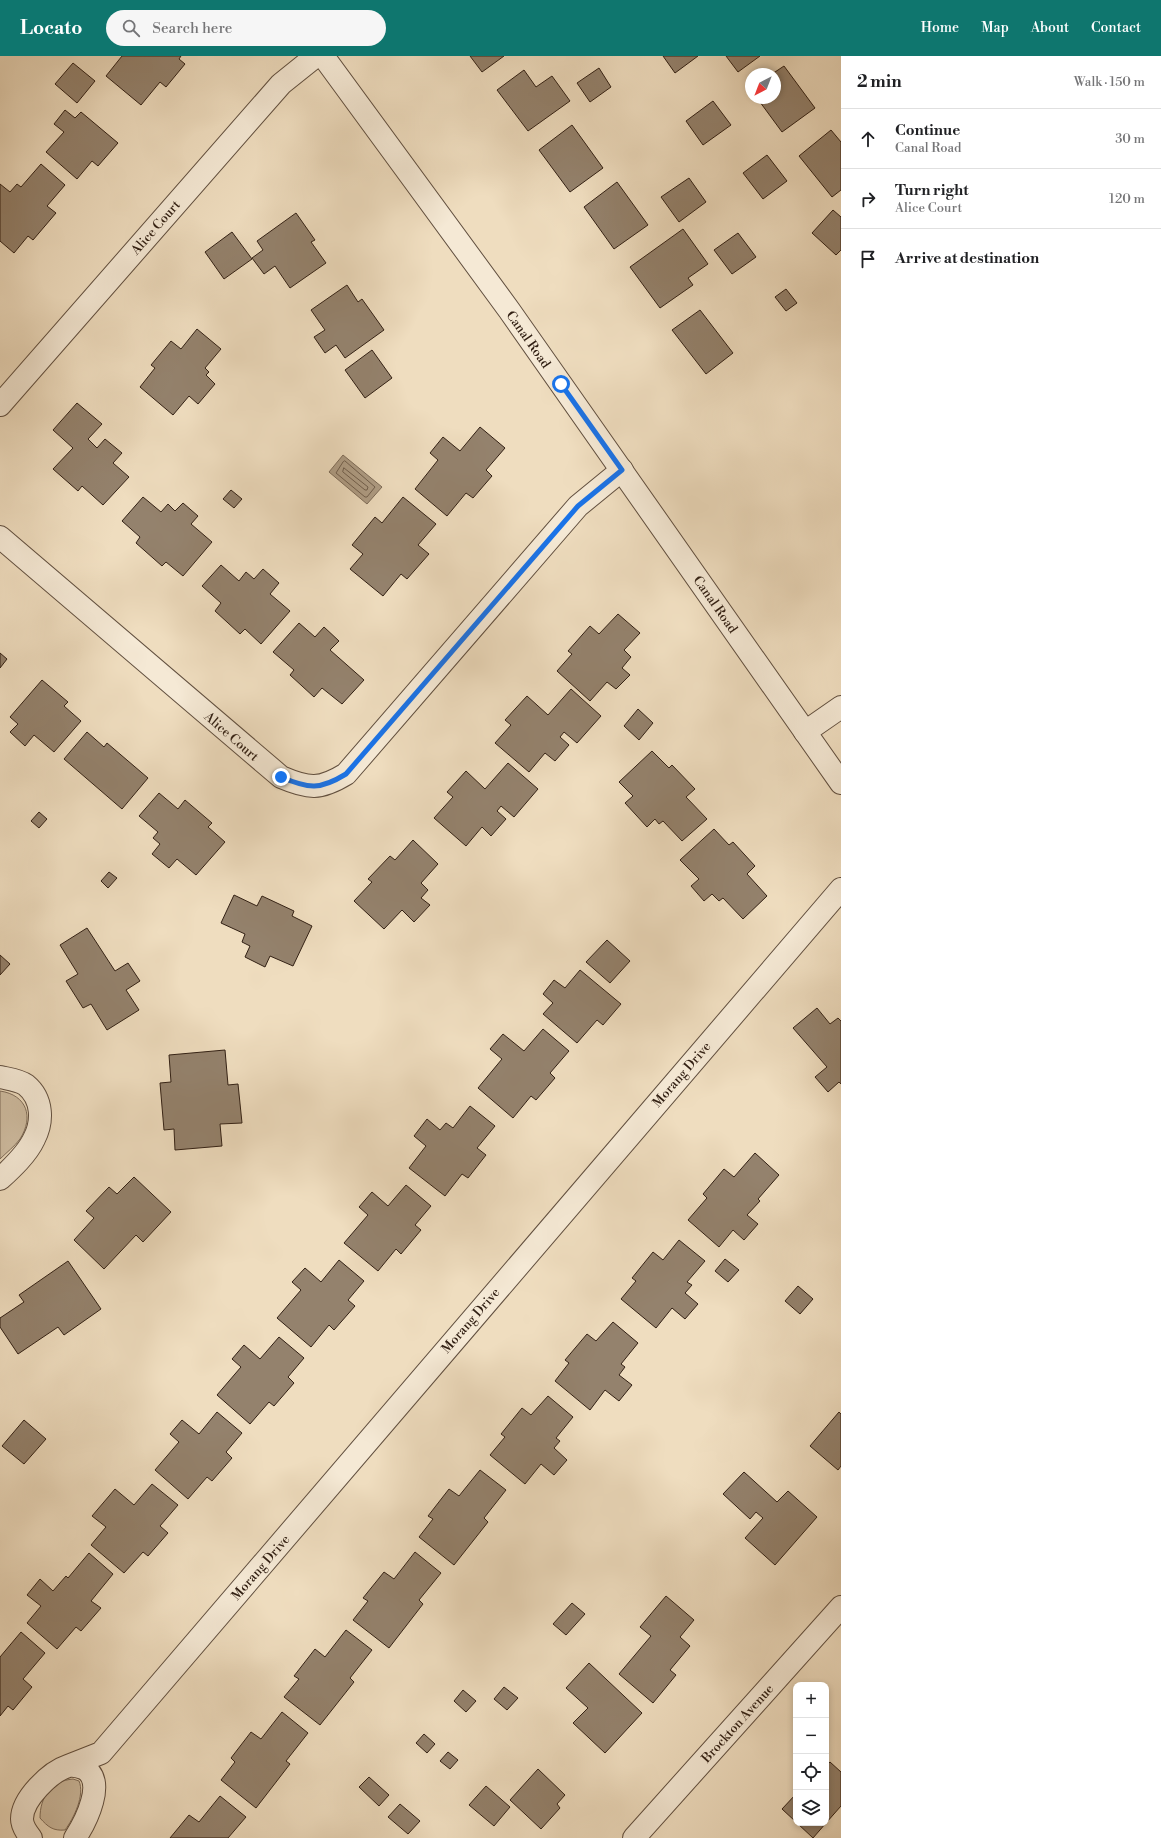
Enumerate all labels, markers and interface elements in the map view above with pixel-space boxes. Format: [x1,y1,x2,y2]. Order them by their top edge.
search box [106,10,386,46]
text: Locato [20,16,82,40]
icon: search [120,17,142,39]
text: Search here [152,19,232,38]
text: Home [921,19,959,37]
text: Map [981,19,1009,37]
text: About [1031,19,1069,37]
text: Contact [1091,19,1141,37]
north arrow [745,68,781,104]
text: 2 min [857,71,902,93]
text: Walk · 150 m [1074,74,1145,90]
text: Continue [895,121,960,140]
icon: ahead [857,128,879,150]
text: 30 m [1115,131,1145,147]
text: Canal Road [895,140,962,156]
text: Turn right [895,181,969,200]
icon: right [857,188,879,210]
text: 120 m [1109,191,1145,207]
street label: Alice Court [127,197,184,259]
text: Alice Court [895,200,962,216]
icon: arrive [857,248,879,270]
text: Arrive at destination [895,249,1039,268]
street label: Canal Road [503,308,554,372]
route start [552,375,570,393]
street label: Canal Road [690,573,741,637]
street label: Alice Court [200,708,262,765]
route end [272,768,290,786]
street label: Morang Drive [649,1038,715,1111]
street label: Morang Drive [438,1284,504,1357]
street label: Morang Drive [228,1531,294,1604]
street label: Brockton Avenue [698,1681,778,1767]
map controls [793,1682,829,1826]
button: + [793,1682,829,1718]
button: − [793,1718,829,1754]
button: locate [793,1754,829,1790]
button: layers [793,1790,829,1826]

